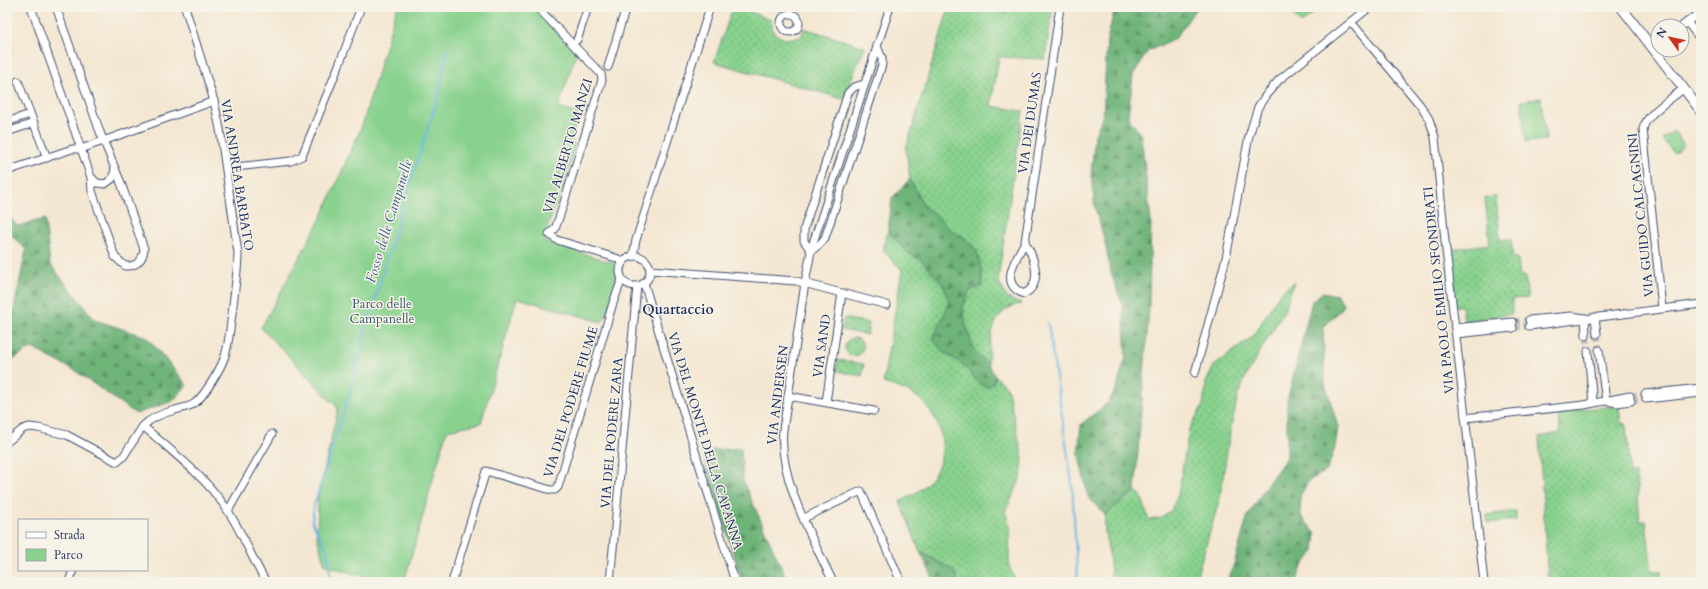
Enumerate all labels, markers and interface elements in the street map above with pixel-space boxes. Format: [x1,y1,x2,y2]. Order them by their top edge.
north arrow [1650,18,1690,58]
text: N [1653,24,1671,41]
street label: VIA DEI DUMAS [1014,71,1046,175]
street label: VIA ALBERTO MANZI [539,76,597,216]
street label: VIA ANDREA BARBATO [216,98,258,252]
street label: VIA GUIDO CALCAGNINI [1623,132,1659,298]
water label: Fosso delle Campanelle [361,156,417,285]
street label: VIA PAOLO EMILIO SFONDRATI [1419,185,1459,395]
park label: Parco delle Campanelle [350,295,415,328]
district label: Quartaccio [642,300,714,319]
street label: VIA SAND [809,313,835,379]
street label: VIA DEL PODERE FIUME [539,324,603,480]
street label: VIA DEL MONTE DELLA CAPANNA [663,330,747,553]
street label: VIA ANDERSEN [763,344,793,446]
street label: VIA DEL PODERE ZARA [596,356,628,509]
legend [18,519,148,571]
text: Strada [54,527,86,543]
text: Parco [54,547,83,563]

